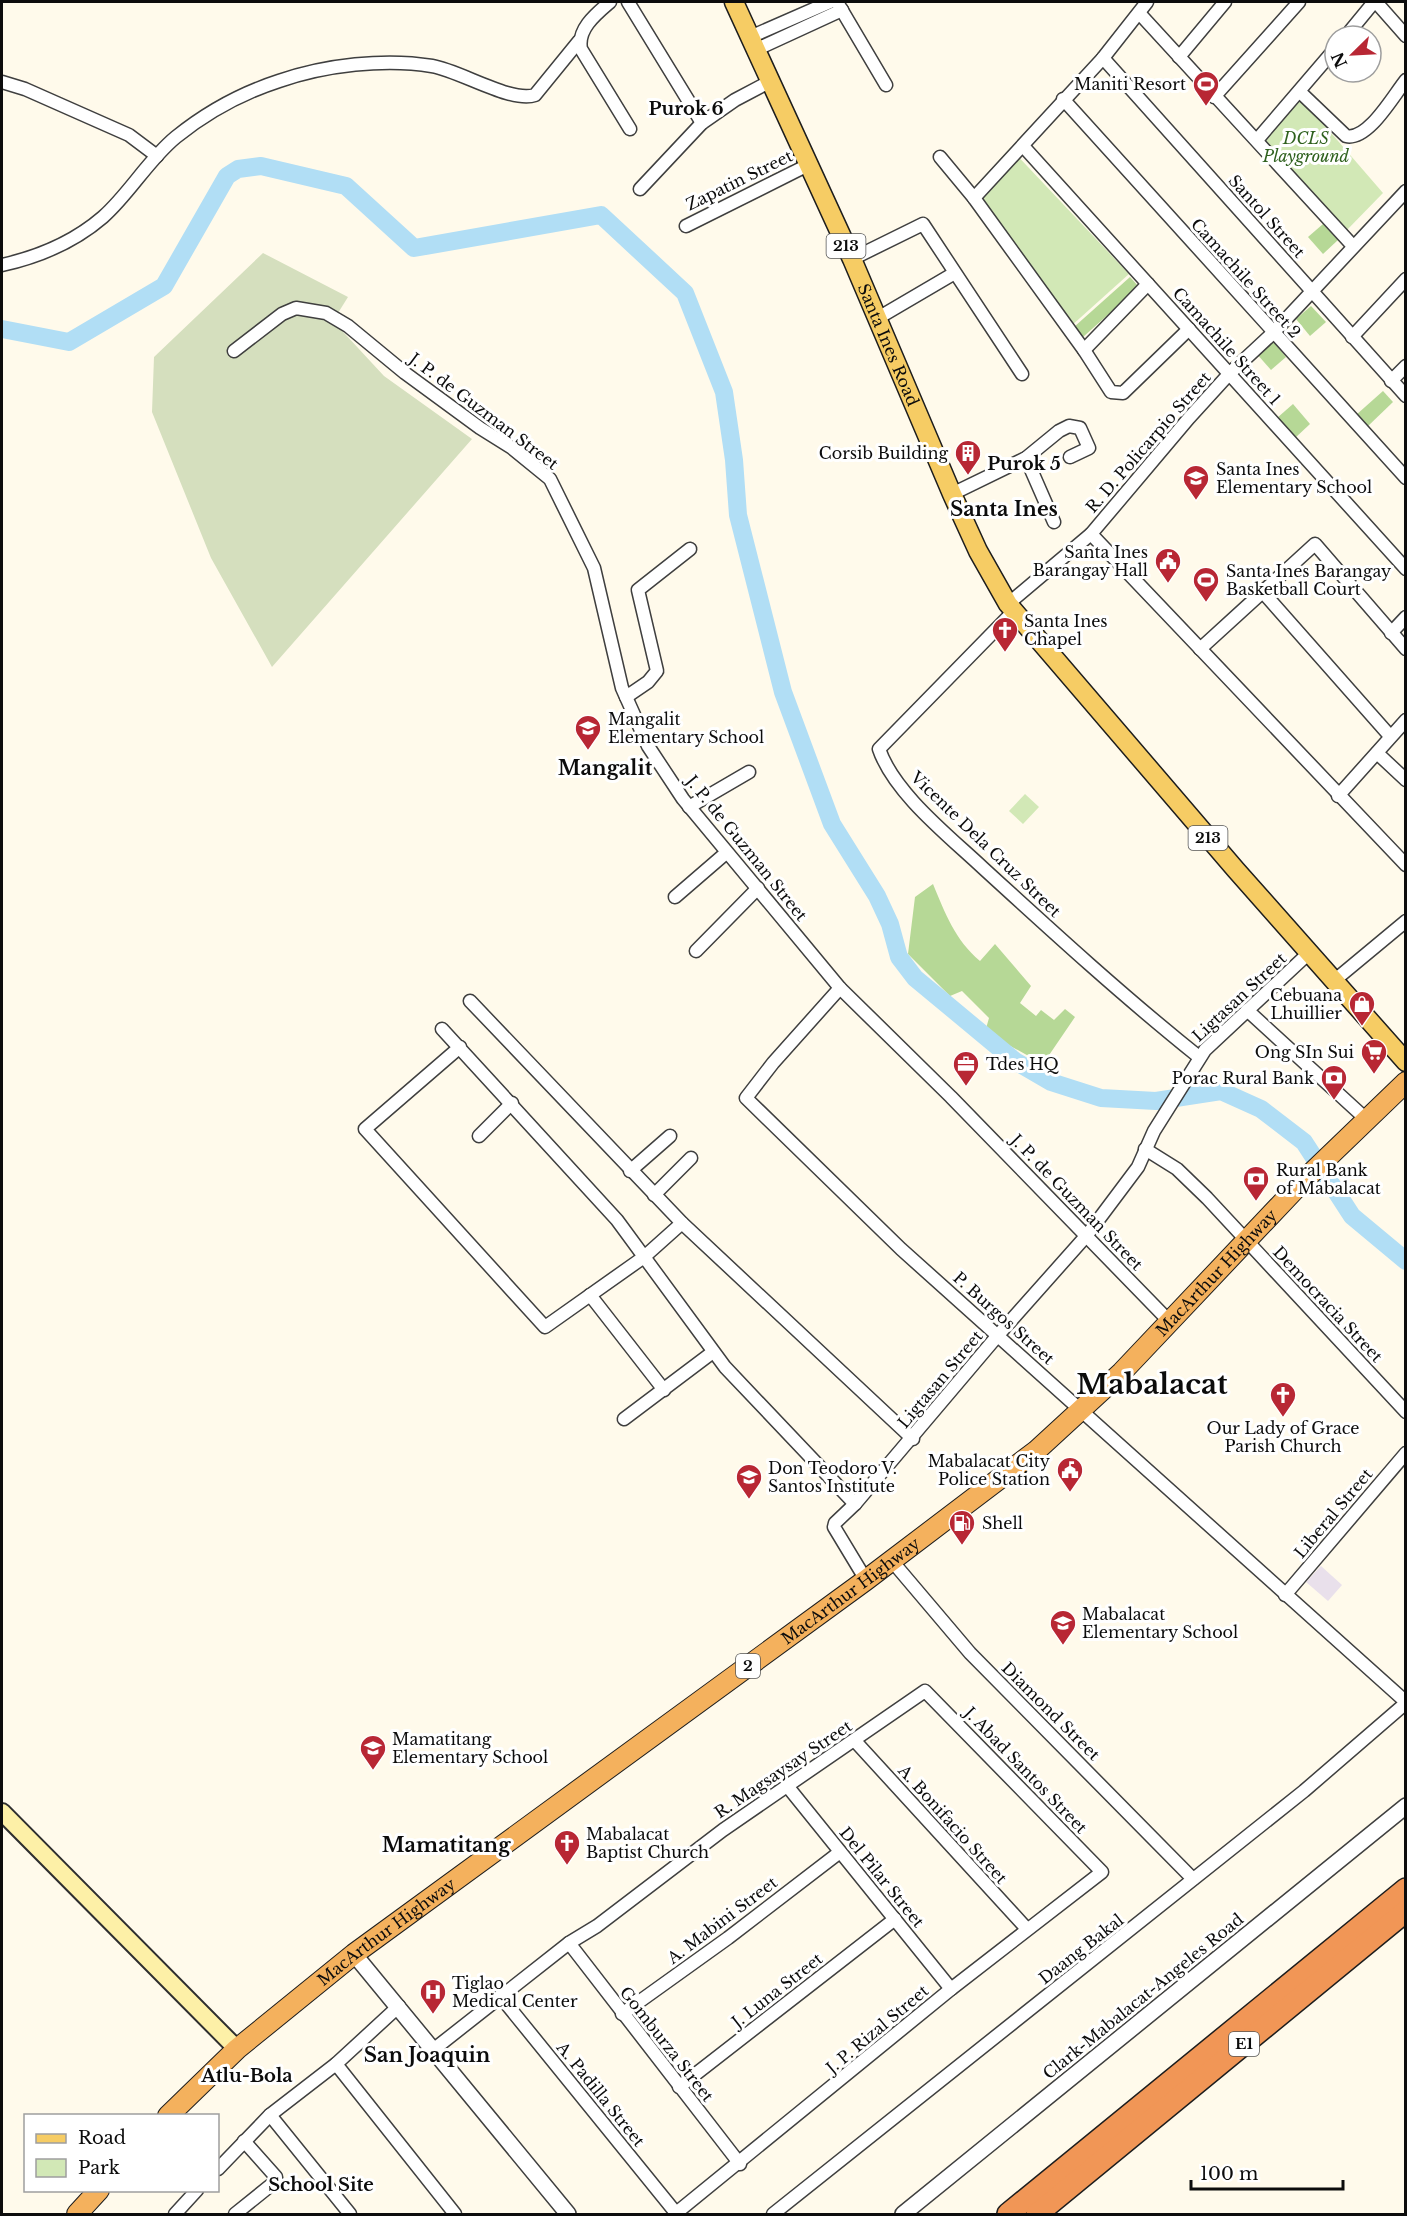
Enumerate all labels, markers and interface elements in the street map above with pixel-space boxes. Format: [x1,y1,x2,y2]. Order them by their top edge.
north arrow [1323,24,1383,84]
text: N [1327,49,1351,71]
sports icon: Maniti Resort [1191,69,1221,107]
place label: Maniti Resort [1074,74,1186,94]
district label: Purok 6 [648,98,724,120]
park label: DCLS Playground [1262,128,1350,166]
street label: Zapatin Street [682,146,796,214]
street label: Santol Street [1225,170,1309,262]
street label: Camachile Street 2 [1187,214,1305,342]
road number: 213 [826,234,866,258]
street label: Santa Ines Road [854,281,923,409]
street label: Camachile Street 1 [1169,283,1285,409]
street label: J. P. de Guzman Street [404,347,562,474]
street label: R. D. Policarpio Street [1081,367,1215,517]
building icon: Corsib Building [953,438,983,476]
place label: Corsib Building [819,443,948,463]
district label: Purok 5 [987,453,1061,475]
place label: Santa Ines Elementary School [1216,459,1372,497]
school or university icon: Santa Ines Elementary School [1181,463,1211,501]
district label: Santa Ines [950,497,1058,521]
place label: Santa Ines Barangay Hall [1033,542,1148,580]
public building icon: Santa Ines Barangay Hall [1153,546,1183,584]
place label: Santa Ines Barangay Basketball Court [1226,561,1392,599]
sports icon: Santa Ines Barangay Basketball Court [1191,565,1221,603]
place label: Santa Ines Chapel [1024,611,1108,649]
church icon: Santa Ines Chapel [990,615,1020,653]
place label: Mangalit Elementary School [608,709,764,747]
school or university icon: Mangalit Elementary School [573,713,603,751]
district label: Mangalit [558,756,653,780]
street label: Vicente Dela Cruz Street [906,766,1065,921]
street label: J. P. de Guzman Street [681,770,812,925]
road number: 213 [1188,826,1228,850]
street label: Ligtasan Street [1188,948,1290,1046]
place label: Cebuana Lhuillier [1270,985,1342,1023]
shop icon: Cebuana Lhuillier [1347,989,1377,1027]
supermarket icon: Ong SIn Sui [1359,1037,1389,1075]
place label: Ong SIn Sui [1255,1042,1355,1062]
office icon: Tdes HQ [951,1049,981,1087]
place label: Tdes HQ [986,1054,1059,1074]
bank icon: Porac Rural Bank [1319,1063,1349,1101]
place label: Porac Rural Bank [1172,1068,1314,1088]
street label: J. P. de Guzman Street [1005,1128,1147,1274]
place label: Rural Bank of Mabalacat [1276,1160,1381,1198]
bank icon: Rural Bank of Mabalacat [1241,1164,1271,1202]
street label: MacArthur Highway [1151,1204,1281,1340]
street label: Democracia Street [1269,1242,1387,1366]
street label: P. Burgos Street [949,1267,1059,1369]
street label: Ligtasan Street [893,1326,987,1432]
district label: Mabalacat [1076,1367,1228,1402]
church icon: Our Lady of Grace Parish Church [1268,1380,1298,1418]
place label: Our Lady of Grace Parish Church [1207,1418,1360,1456]
place label: Mabalacat City Police Station [928,1451,1051,1489]
public building icon: Mabalacat City Police Station [1055,1455,1085,1493]
place label: Don Teodoro V. Santos Institute [768,1458,897,1496]
school or university icon: Don Teodoro V. Santos Institute [734,1462,764,1500]
street label: Liberal Street [1290,1464,1376,1562]
fuel station icon: Shell [947,1508,977,1546]
place label: Shell [982,1513,1023,1533]
street label: MacArthur Highway [777,1532,924,1649]
place label: Mabalacat Elementary School [1082,1604,1238,1642]
school or university icon: Mabalacat Elementary School [1048,1608,1078,1646]
road number: 2 [736,1654,760,1678]
street label: Diamond Street [998,1658,1104,1764]
street label: J. Abad Santos Street [959,1701,1092,1837]
street label: R. Magsaysay Street [711,1716,855,1822]
place label: Mamatitang Elementary School [392,1729,548,1767]
school or university icon: Mamatitang Elementary School [358,1733,388,1771]
street label: A. Bonifacio Street [894,1760,1012,1888]
street label: Del Pilar Street [835,1823,929,1931]
place label: Mabalacat Baptist Church [586,1824,709,1862]
church icon: Mabalacat Baptist Church [552,1828,582,1866]
district label: Mamatitang [382,1833,511,1857]
street label: A. Mabini Street [662,1872,781,1968]
street label: MacArthur Highway [313,1873,460,1990]
street label: Clark-Mabalacat-Angeles Road [1039,1909,1247,2083]
street label: Daang Bakal [1035,1910,1127,1988]
street label: J. Luna Street [726,1948,826,2033]
place label: Tiglao Medical Center [452,1973,578,2011]
hospital icon: Tiglao Medical Center [418,1977,448,2015]
street label: J. P. Rizal Street [820,1980,932,2079]
street label: Gomburza Street [616,1982,718,2106]
road number: E1 [1229,2032,1259,2056]
street label: A. Padilla Street [552,2037,649,2150]
district label: San Joaquin [364,2043,491,2067]
district label: Atlu-Bola [200,2065,293,2087]
legend [24,2114,219,2192]
text: Road [78,2127,126,2149]
scale bar [1191,2153,1342,2191]
text: Park [78,2157,120,2179]
text: 100 m [1200,2163,1258,2185]
district label: School Site [268,2174,374,2196]

